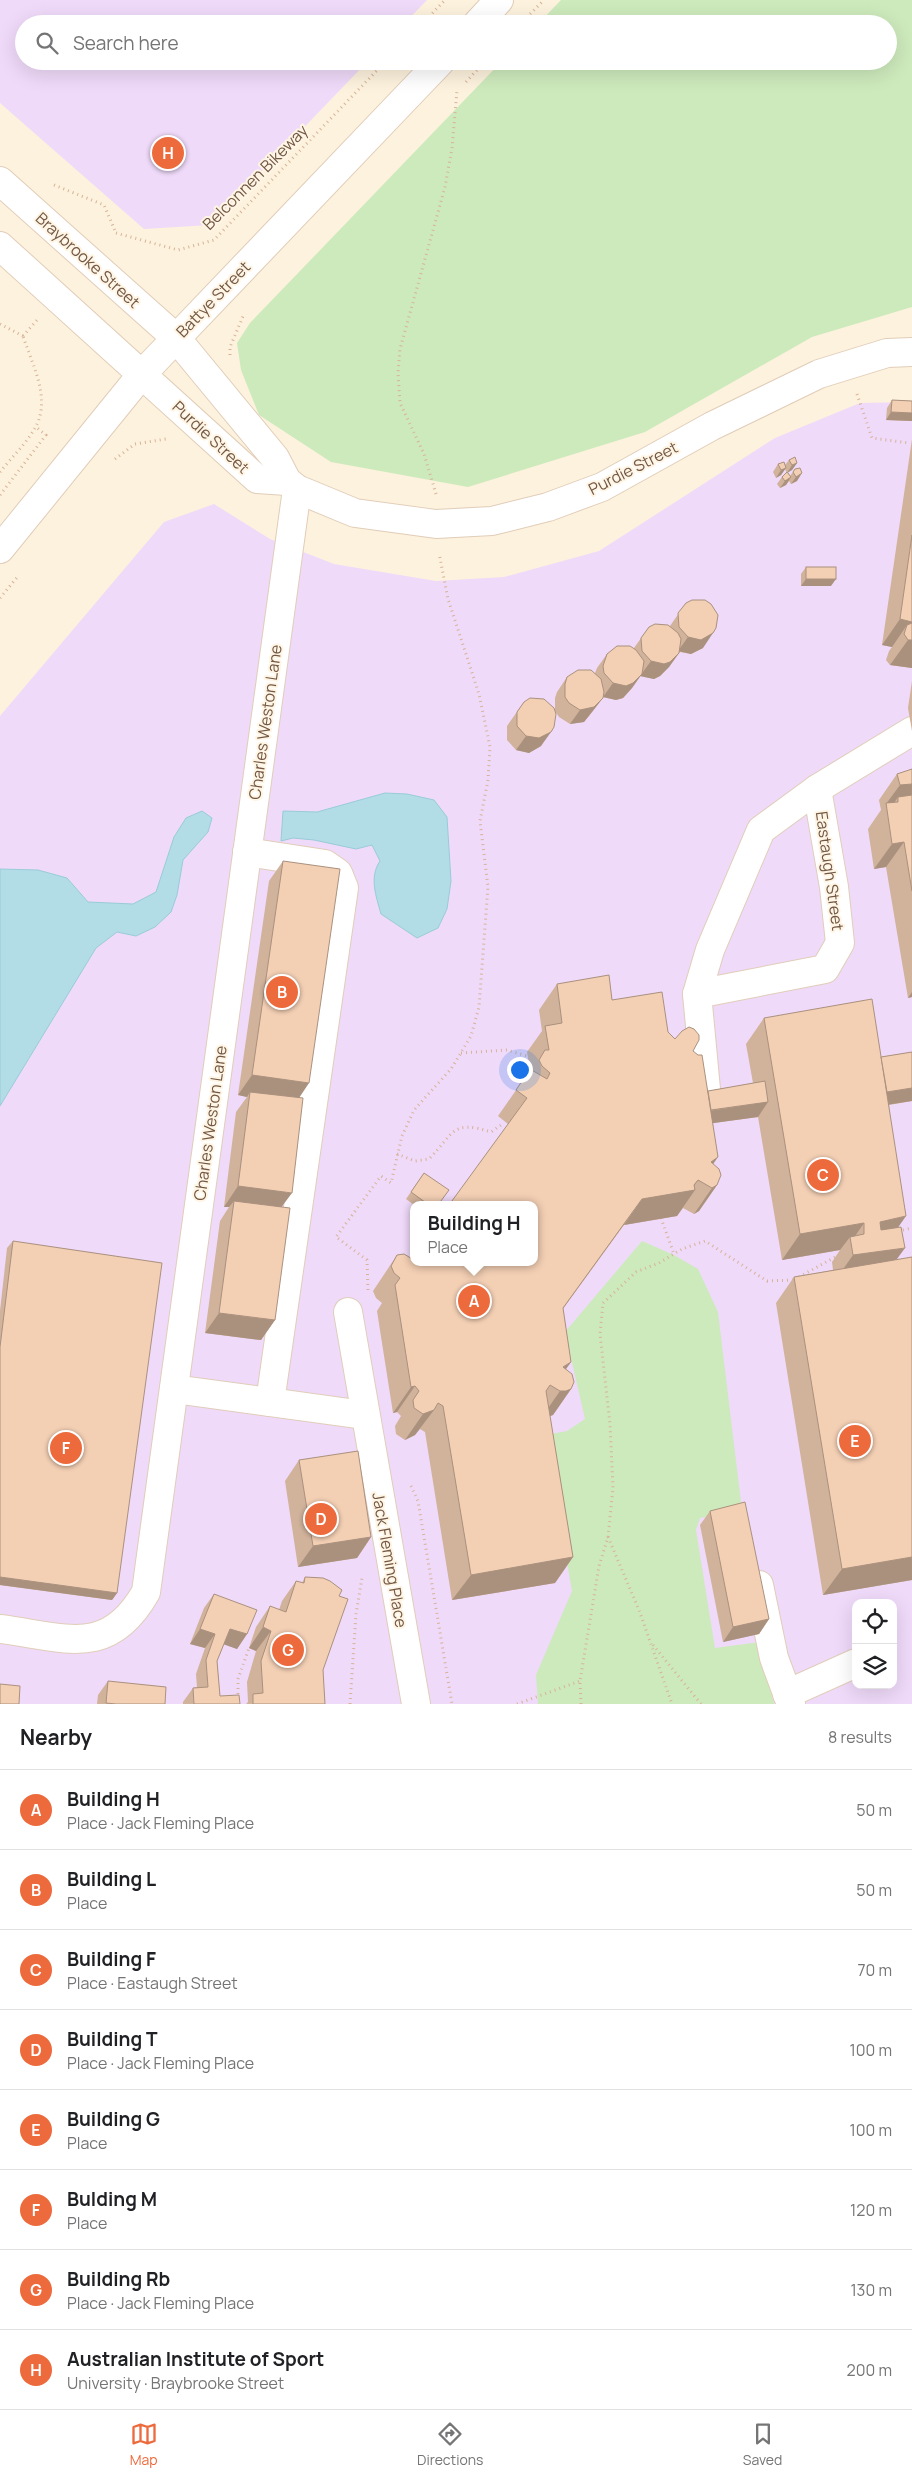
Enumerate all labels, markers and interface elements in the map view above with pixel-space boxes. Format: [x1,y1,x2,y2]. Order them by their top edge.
search box [15,15,897,70]
icon: search [33,29,61,57]
text: Search here [73,30,179,56]
street label: Belconnen Bikeway [197,119,313,235]
pin: H [152,134,184,172]
street label: Braybrooke Street [31,207,145,313]
street label: Battye Street [171,256,255,342]
street label: Purdie Street [168,396,254,478]
street label: Purdie Street [585,436,681,500]
street label: Charles Weston Lane [243,643,287,801]
street label: Eastaugh Street [811,810,849,932]
pin: B [266,973,298,1011]
street label: Charles Weston Lane [188,1044,232,1202]
your location [507,1057,533,1083]
pin: C [807,1156,839,1194]
popup [410,1201,538,1266]
text: Building H [428,1210,520,1236]
text: Place [428,1236,468,1258]
pin: A [458,1282,490,1320]
pin: E [839,1422,871,1460]
pin: F [50,1429,82,1467]
street label: Jack Fleming Place [367,1491,413,1629]
pin: D [305,1500,337,1538]
map controls [852,1599,897,1689]
button: locate [852,1599,897,1644]
pin: G [272,1631,304,1669]
button: layers [852,1644,897,1689]
text: Nearby [20,1723,92,1751]
text: 8 results [828,1726,892,1748]
text: Building H [67,1786,160,1812]
text: A [31,1799,41,1821]
text: 50 m [856,1799,892,1821]
text: Place · Jack Fleming Place [67,1812,254,1834]
text: Building L [67,1866,156,1892]
text: B [31,1879,41,1901]
text: 50 m [856,1879,892,1901]
text: Place [67,1892,107,1914]
text: Building F [67,1946,156,1972]
text: C [30,1959,42,1981]
text: 70 m [857,1959,892,1981]
text: Place · Eastaugh Street [67,1972,238,1994]
text: Building T [67,2026,158,2052]
text: D [30,2039,42,2061]
text: 100 m [849,2039,892,2061]
text: Place · Jack Fleming Place [67,2052,254,2074]
text: Building G [67,2106,160,2132]
text: E [31,2119,41,2141]
text: 100 m [849,2119,892,2141]
text: Place [67,2132,107,2154]
text: Bulding M [67,2186,157,2212]
text: F [32,2199,40,2221]
text: 120 m [850,2199,892,2221]
text: Place [67,2212,107,2234]
text: Building Rb [67,2266,170,2292]
text: G [30,2279,42,2301]
text: 130 m [850,2279,892,2301]
text: Place · Jack Fleming Place [67,2292,254,2314]
text: Australian Institute of Sport [67,2346,324,2372]
text: H [30,2359,42,2381]
text: 200 m [847,2359,892,2381]
text: University · Braybrooke Street [67,2372,284,2394]
tab: Map [130,2420,158,2469]
tab: Directions [417,2420,483,2469]
tab: Saved [743,2420,782,2469]

